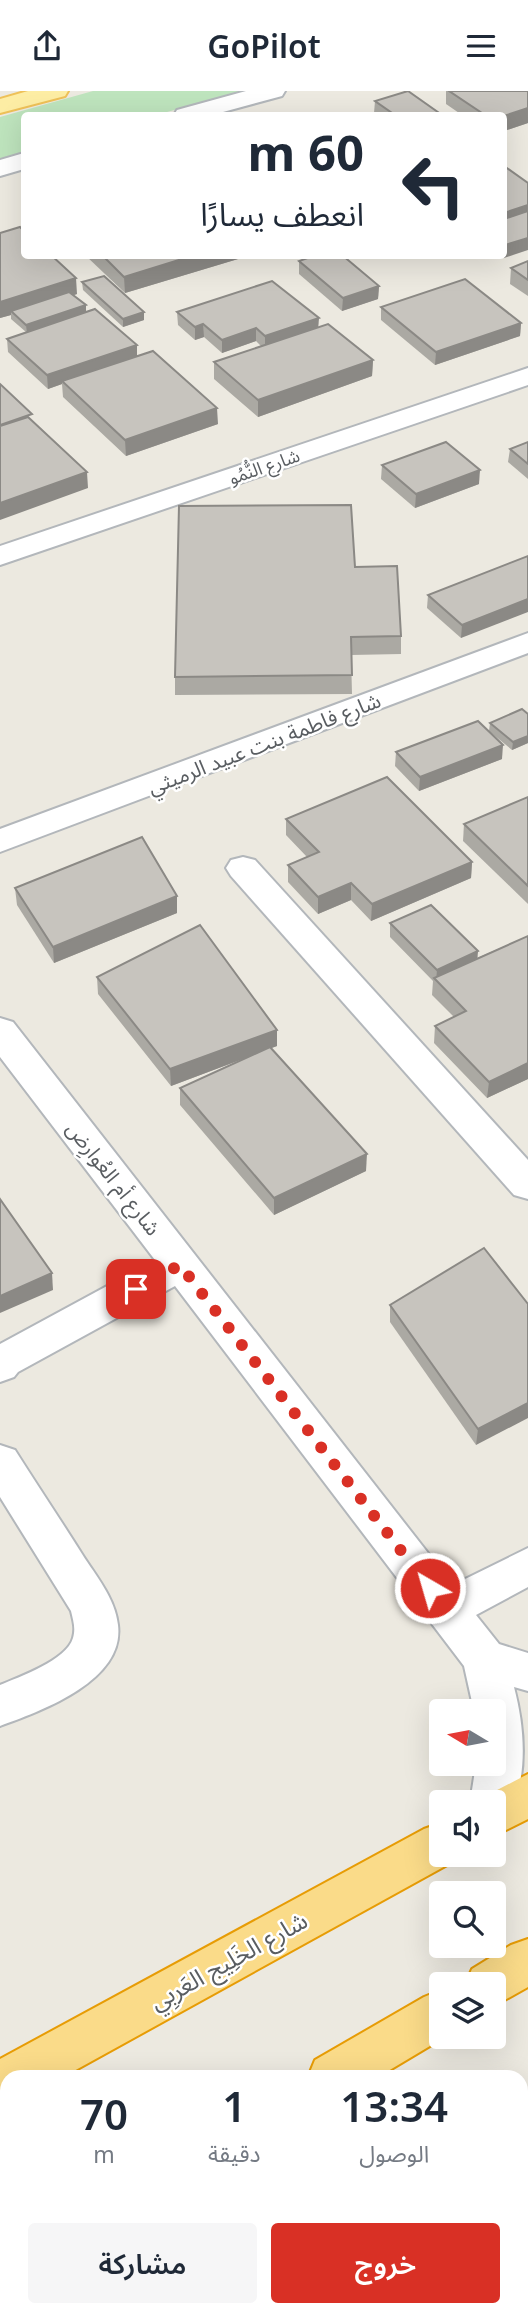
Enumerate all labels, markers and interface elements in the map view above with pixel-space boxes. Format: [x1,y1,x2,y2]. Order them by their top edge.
text: GoPilot [207,24,321,67]
icon: share [28,27,66,65]
icon: menu [462,27,500,65]
text: 60 m [247,119,364,185]
icon: left [388,140,479,231]
text: انعطف يسارًا [200,192,364,235]
street label: شارع النُّمُو [225,443,304,492]
street label: شارع فاطمة بنت عبيد الرميثي [143,686,386,803]
street label: شارع أم العُوارِض [58,1115,167,1243]
pin [106,1259,166,1319]
icon: arrive [117,1270,155,1308]
position arrow [393,1551,467,1625]
north arrow [429,1699,506,1776]
map controls [429,1699,506,2049]
button: sound [429,1790,506,1867]
button: search [429,1881,506,1958]
street label: شارع الخَلِيج العَربِي [143,1903,315,2020]
button: layers [429,1972,506,2049]
text: 1 [222,2077,246,2134]
text: 13:34 [340,2077,448,2134]
text: 70 [80,2085,128,2142]
text: دقيقة [208,2137,260,2169]
text: الوصول [359,2137,429,2169]
text: m [93,2138,115,2170]
button: مشاركة [28,2223,257,2303]
button: خروج [271,2223,500,2303]

